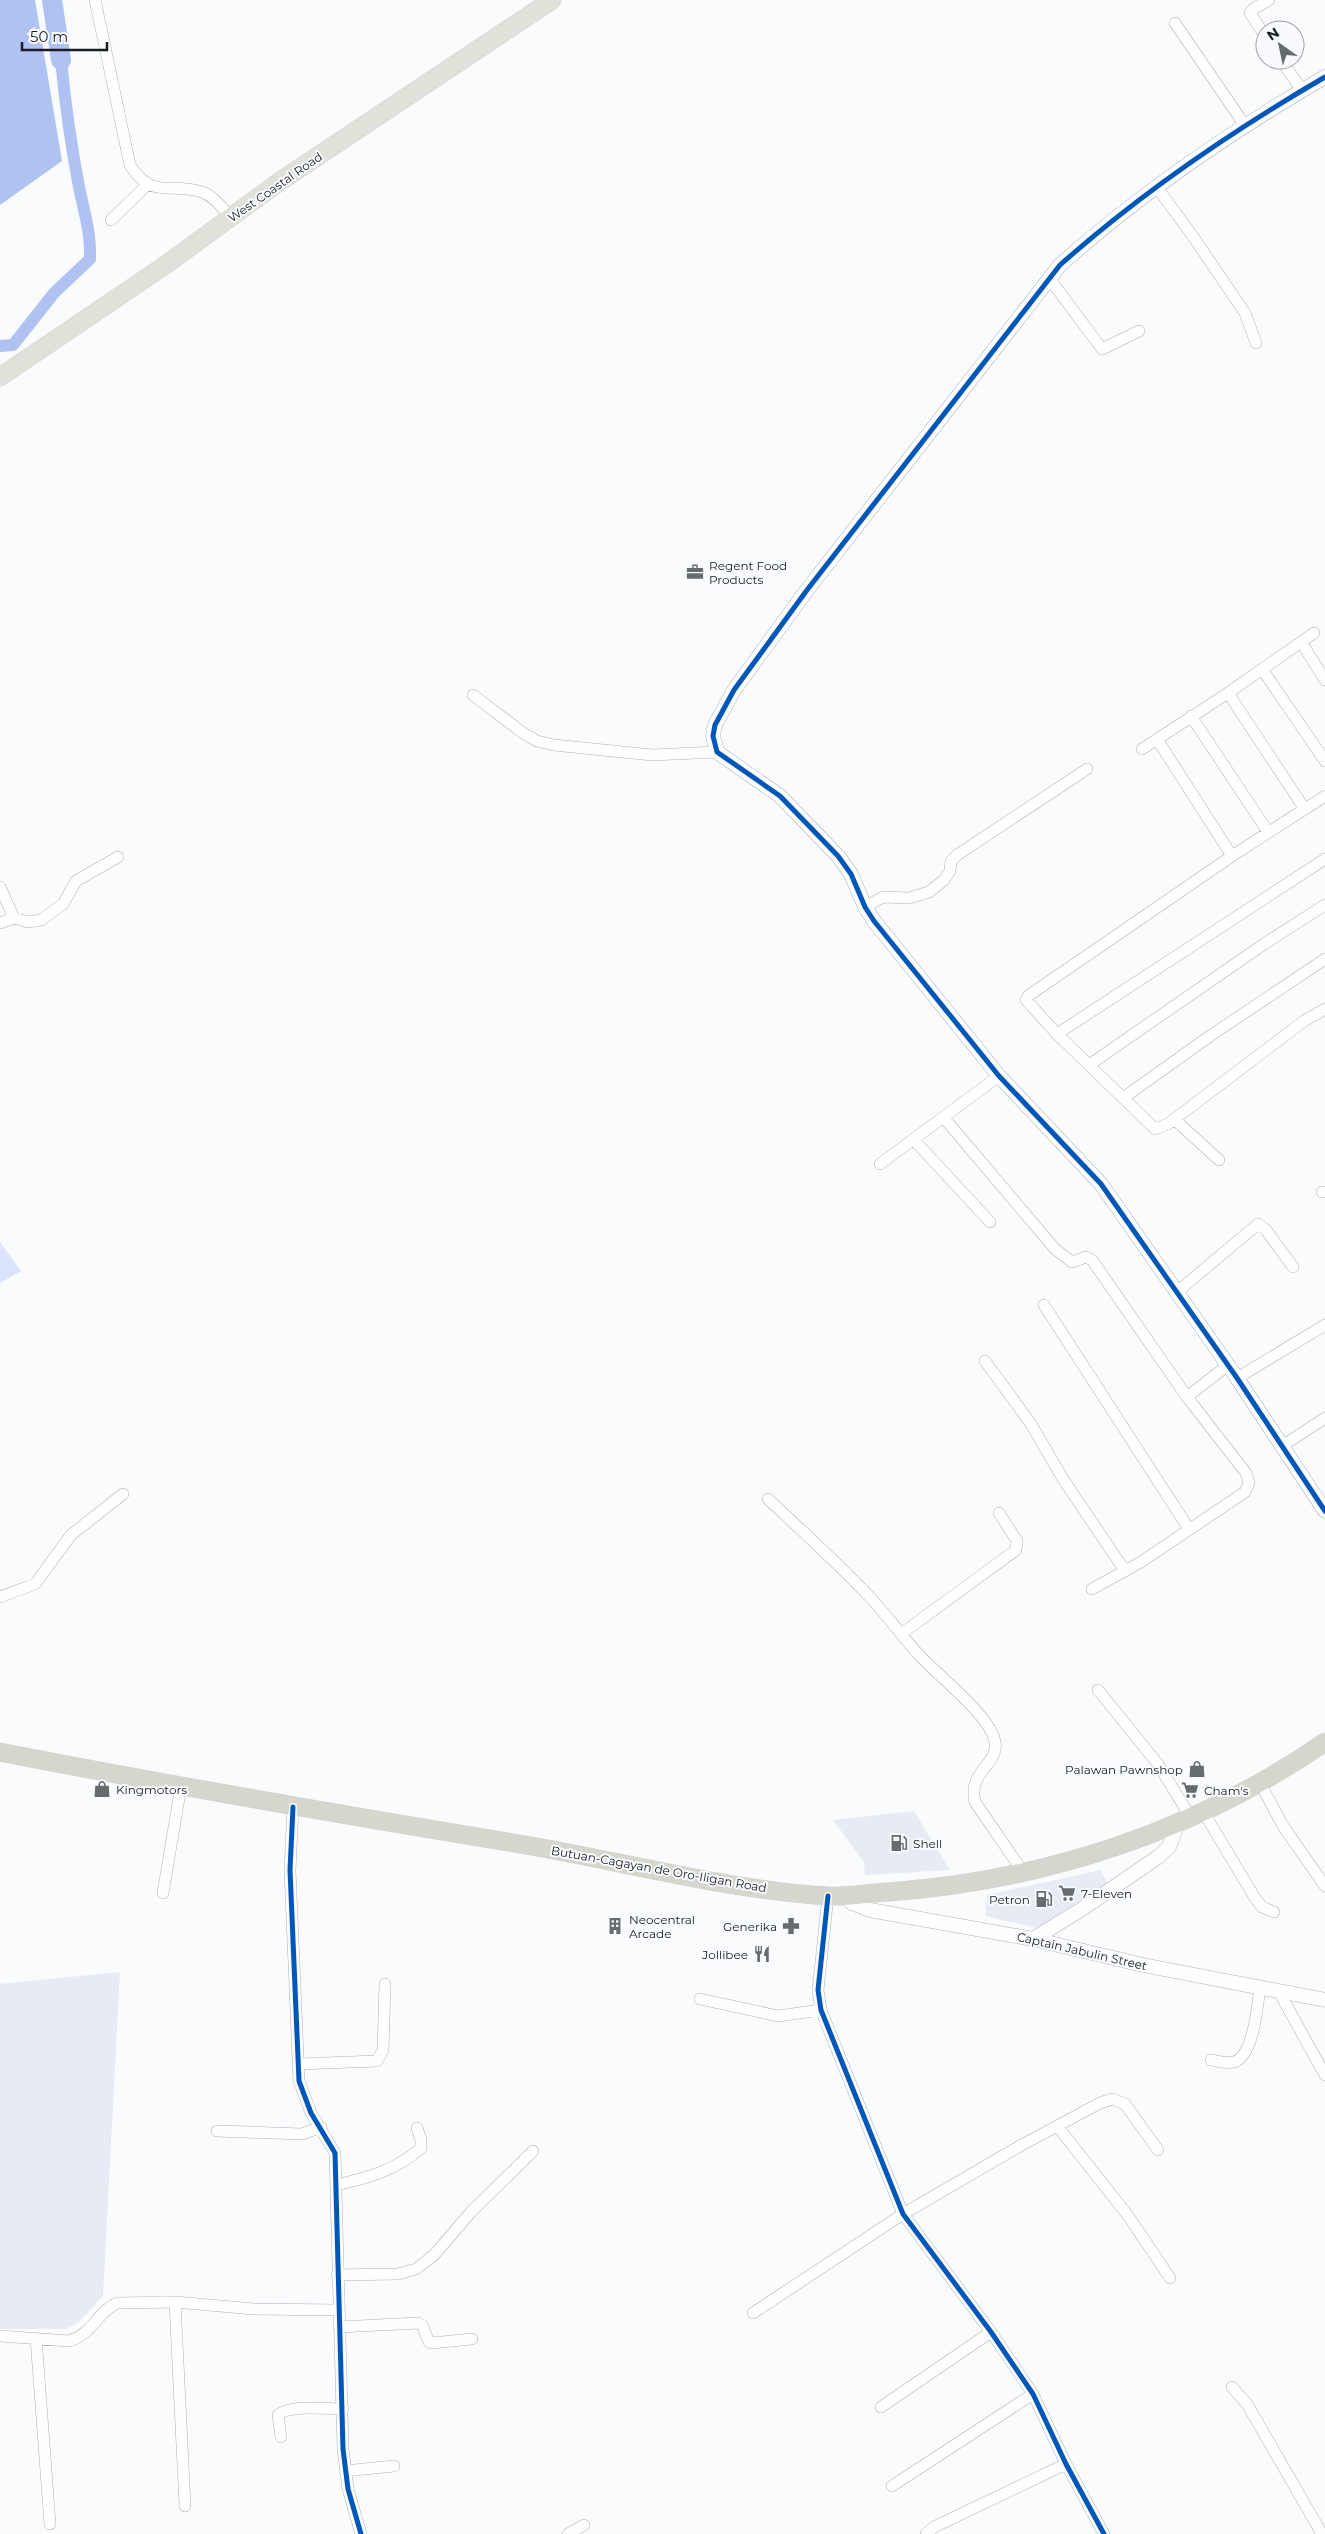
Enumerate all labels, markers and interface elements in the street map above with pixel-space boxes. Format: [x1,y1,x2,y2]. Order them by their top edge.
scale bar [22,20,108,52]
north arrow [1255,20,1305,70]
text: N [1263,23,1283,45]
text: 50 m [30,27,68,46]
street label: West Coastal Road [225,149,325,225]
place label: Regent Food Products [709,558,787,587]
office icon: Regent Food Products [685,562,705,582]
shop icon: Palawan Pawnshop [1187,1759,1207,1779]
place label: Palawan Pawnshop [1065,1762,1183,1777]
shop icon: Kingmotors [92,1779,112,1799]
supermarket icon: Cham's [1180,1780,1200,1800]
place label: Kingmotors [116,1782,187,1797]
place label: Cham's [1204,1783,1249,1798]
fuel station icon: Shell [889,1833,909,1853]
place label: Shell [913,1836,942,1851]
street label: Butuan-Cagayan de Oro-Iligan Road [550,1843,768,1895]
supermarket icon: 7-Eleven [1057,1883,1077,1903]
place label: 7-Eleven [1081,1886,1132,1901]
fuel station icon: Petron [1034,1889,1054,1909]
place label: Petron [989,1892,1030,1907]
place label: Neocentral Arcade [629,1912,695,1941]
building icon: Neocentral Arcade [605,1916,625,1936]
pharmacy icon: Generika [781,1916,801,1936]
place label: Generika [723,1919,777,1934]
street label: Captain Jabulin Street [1015,1929,1149,1973]
restaurant icon: Jollibee [752,1944,772,1964]
place label: Jollibee [701,1947,748,1962]

